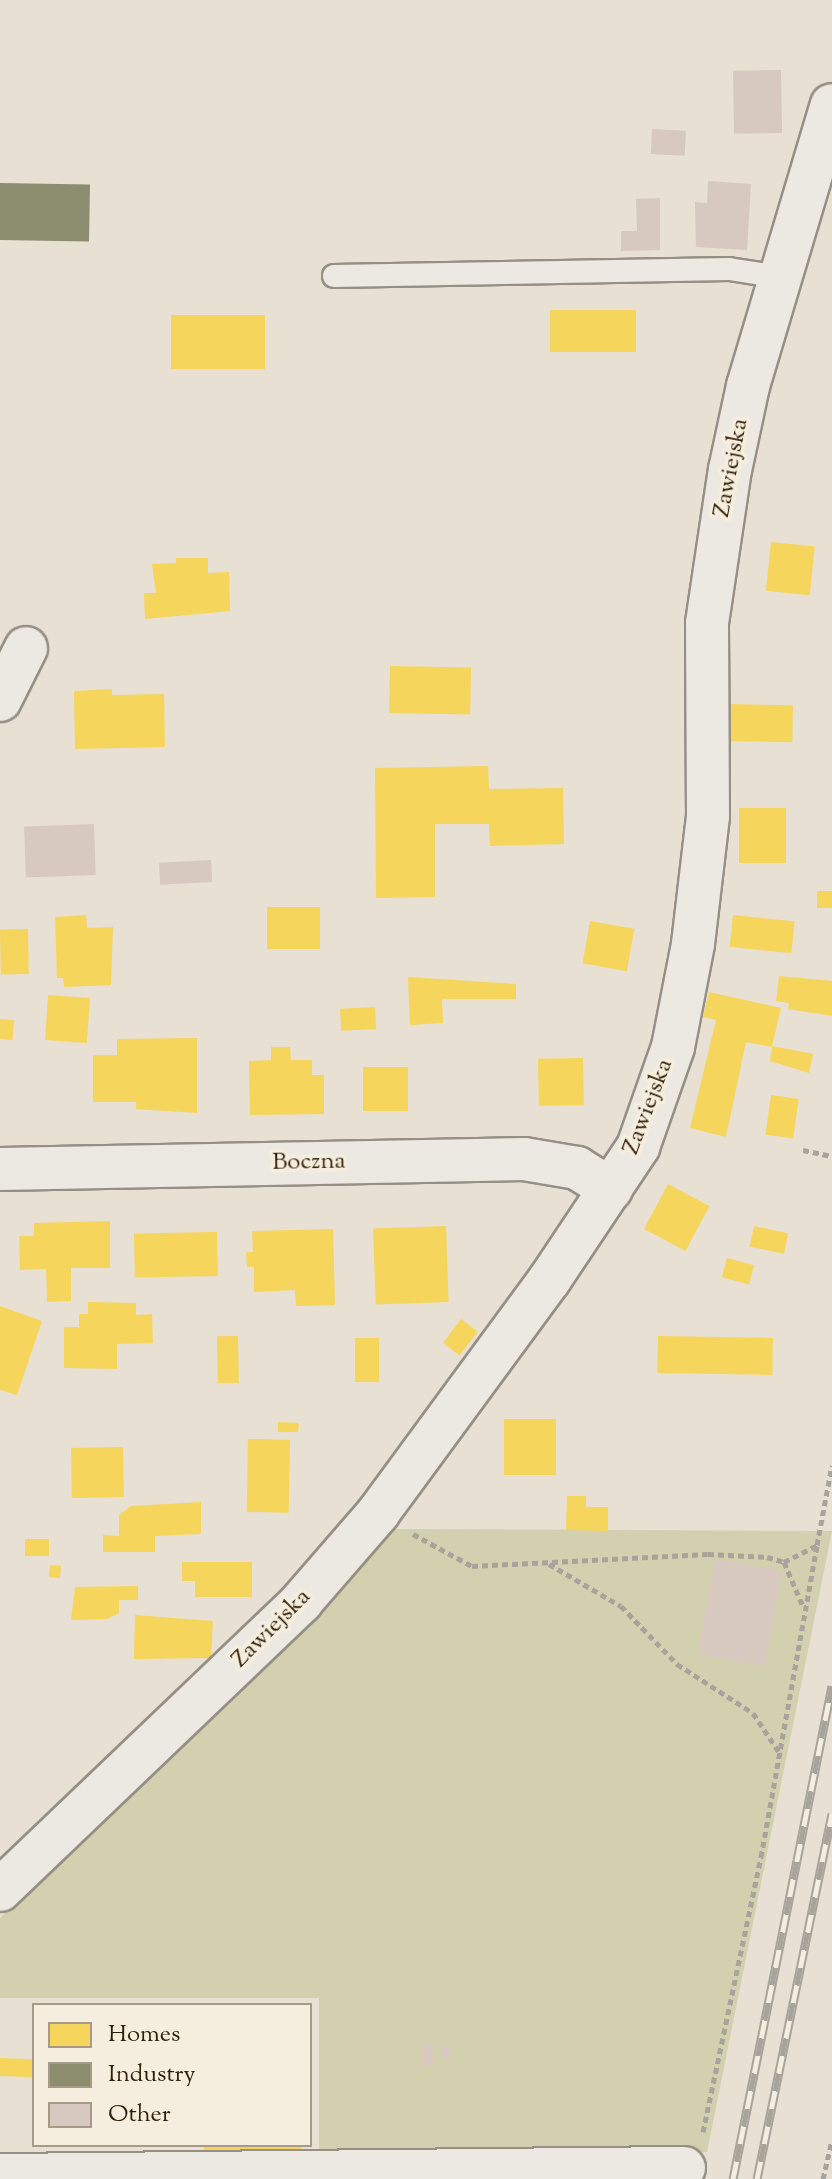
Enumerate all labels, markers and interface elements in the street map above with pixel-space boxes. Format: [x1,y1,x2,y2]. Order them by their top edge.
street label: Zawiejska [708,416,756,520]
street label: Zawiejska [618,1055,680,1159]
street label: Boczna [272,1148,346,1178]
street label: Zawiejska [226,1583,318,1675]
legend [32,2003,312,2147]
text: Homes [108,2018,180,2052]
text: Industry [108,2058,196,2092]
text: Other [108,2098,171,2132]

